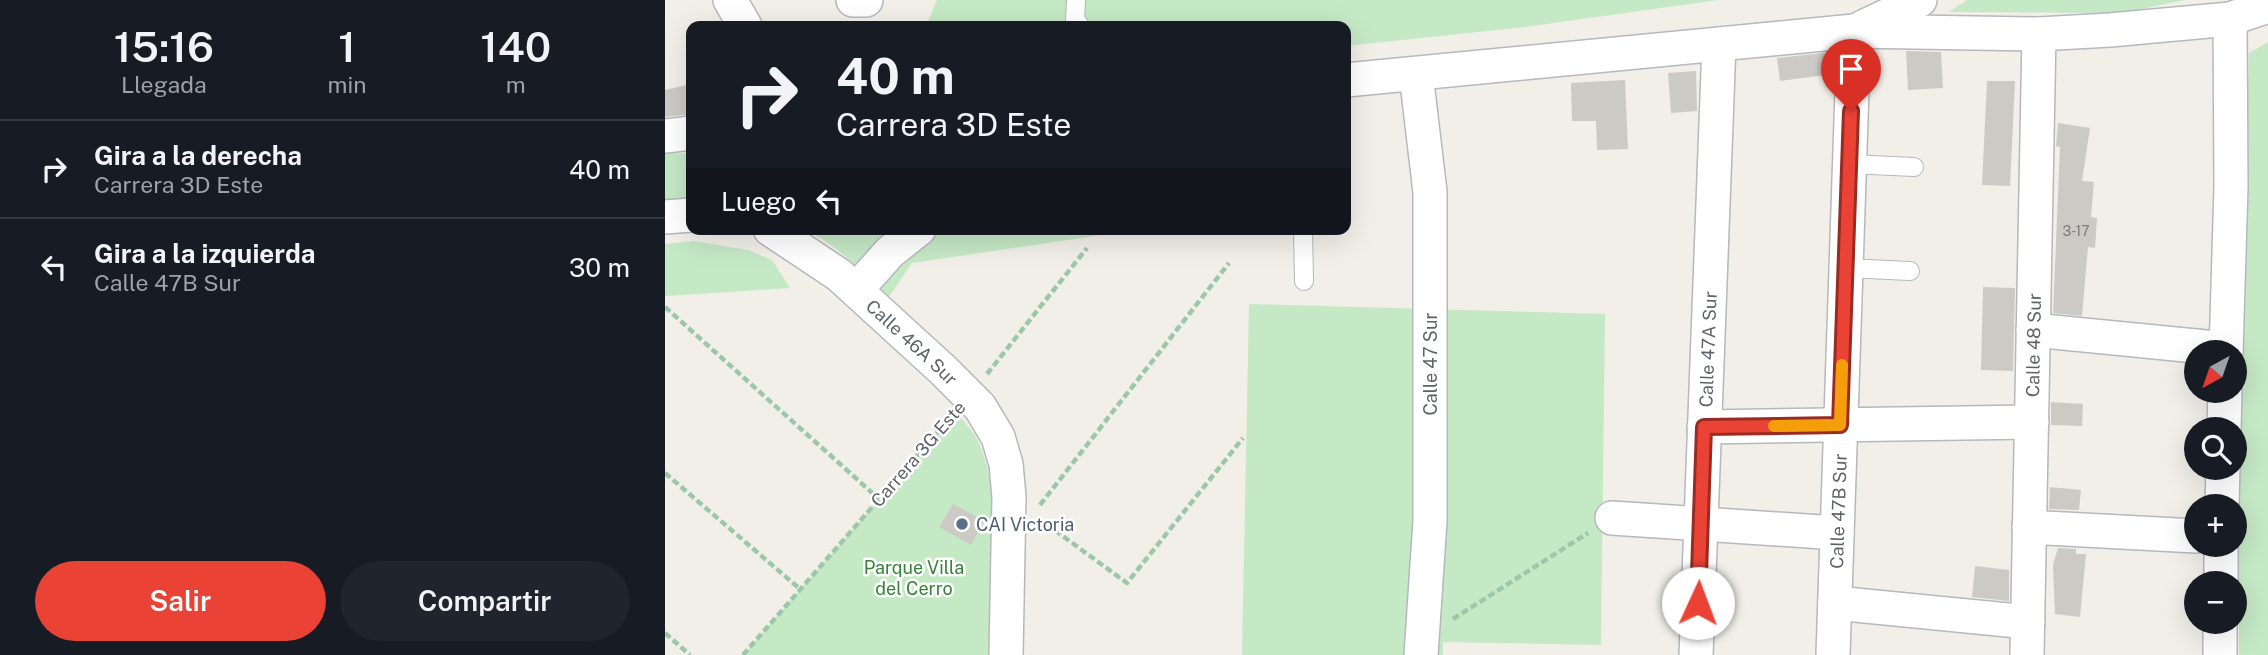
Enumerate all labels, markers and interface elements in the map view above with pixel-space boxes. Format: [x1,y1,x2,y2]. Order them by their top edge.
text: 15:16 [114,22,214,71]
text: 1 [338,22,356,71]
text: 140 [480,22,551,71]
pin [1821,39,1881,111]
text: 40 m [836,47,955,105]
icon: right [721,49,812,140]
icon: arrive [1832,50,1870,88]
text: Llegada [121,71,207,98]
text: min [328,71,367,98]
text: m [506,71,526,98]
text: Carrera 3D Este [836,106,1071,143]
text: Gira a la derecha [94,140,302,171]
icon: right [35,150,73,188]
text: 40 m [569,154,630,185]
text: Carrera 3D Este [94,171,263,198]
icon: left [810,182,848,220]
text: Luego [721,186,796,217]
house number: 3-17 [2062,223,2090,239]
text: Gira a la izquierda [94,238,316,269]
icon: left [35,248,73,286]
text: 30 m [569,252,630,283]
text: Calle 47B Sur [94,269,241,296]
street label: Calle 47A Sur [1695,291,1720,408]
street label: Calle 48 Sur [2021,293,2044,397]
street label: Calle 46A Sur [862,295,962,389]
street label: Calle 47 Sur [1420,312,1441,416]
north arrow [2184,340,2247,402]
map controls [2184,340,2247,634]
street label: Carrera 3G Este [866,397,970,511]
button: search [2184,417,2247,480]
street label: Calle 47B Sur [1825,453,1850,569]
button: + [2184,494,2247,557]
place label: CAI Victoria [976,514,1074,535]
marker: CAI Victoria [954,516,970,532]
park label: Parque Villa del Cerro [864,557,964,599]
button: Salir [35,561,326,641]
button: Compartir [340,561,630,641]
position arrow [1661,566,1735,640]
button: − [2184,571,2247,634]

